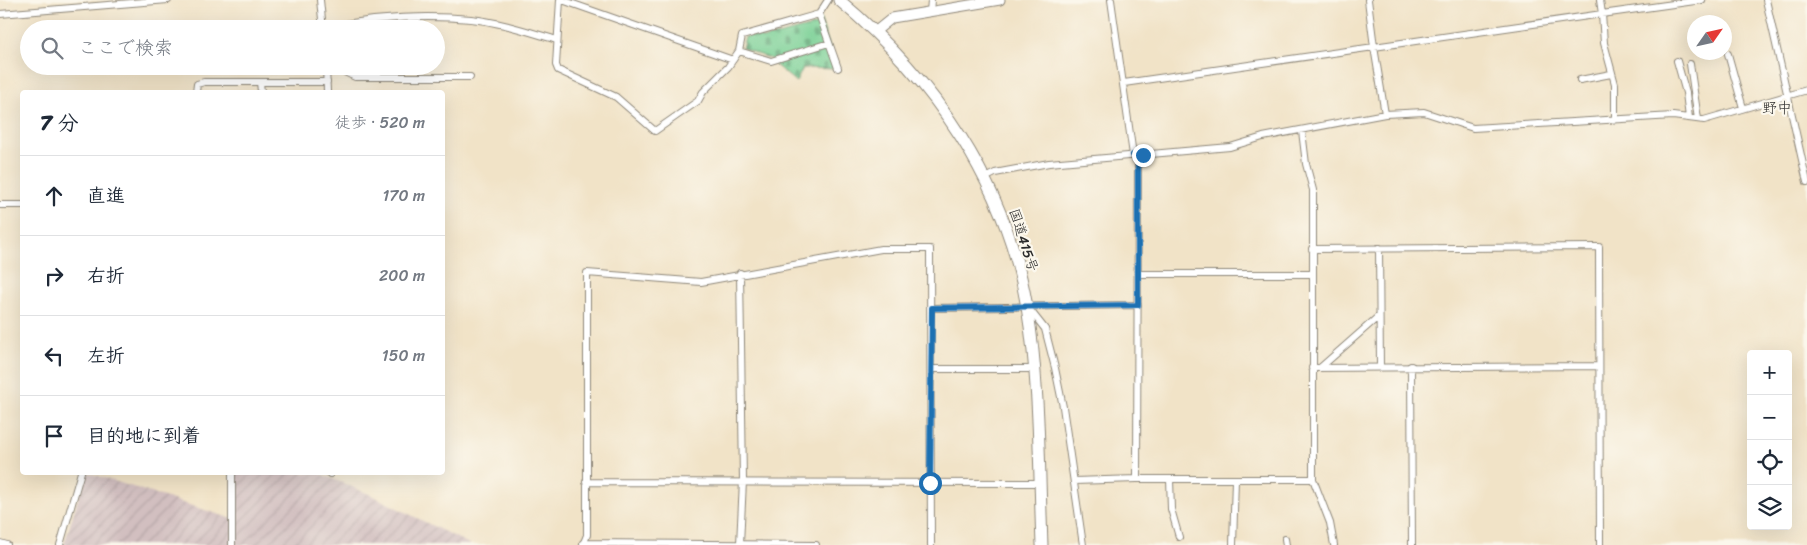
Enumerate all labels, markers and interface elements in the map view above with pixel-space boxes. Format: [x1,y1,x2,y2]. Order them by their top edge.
north arrow [1687,15,1732,60]
search box [20,20,445,75]
text: ここで検索 [78,31,173,64]
icon: search [38,34,66,62]
district label: 野中 [1762,95,1792,121]
text: 7 分 [40,104,78,142]
text: 徒歩 · 520 m [335,108,425,137]
route end [1132,144,1155,167]
text: 直進 [87,179,125,212]
text: 170 m [382,181,425,210]
icon: ahead [40,182,68,210]
street label: 国道415号 [1002,205,1046,275]
text: 右折 [87,259,125,292]
text: 200 m [379,261,425,290]
icon: right [40,262,68,290]
text: 左折 [87,339,125,372]
text: 150 m [382,341,425,370]
icon: left [40,342,68,370]
map controls [1747,350,1792,530]
button: + [1747,350,1792,395]
button: − [1747,395,1792,440]
text: 目的地に到着 [87,419,201,452]
icon: arrive [40,422,68,450]
button: locate [1747,440,1792,485]
route start [919,472,942,495]
button: layers [1747,485,1792,530]

